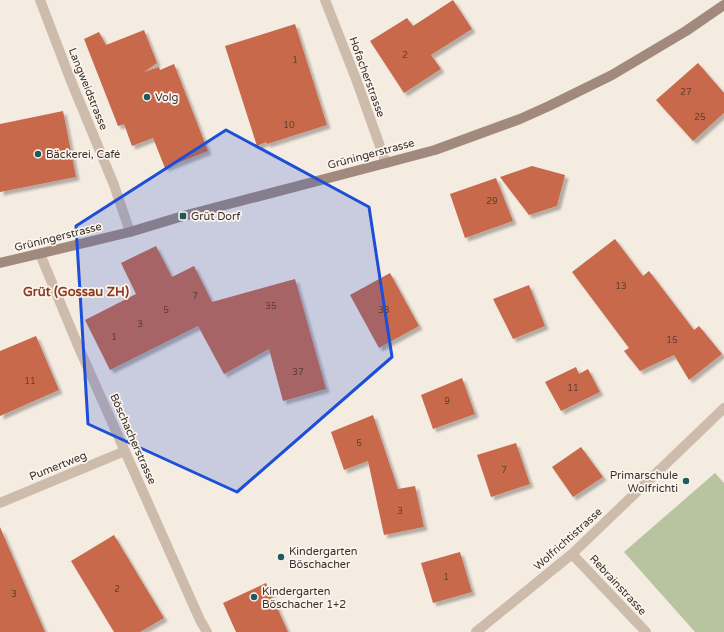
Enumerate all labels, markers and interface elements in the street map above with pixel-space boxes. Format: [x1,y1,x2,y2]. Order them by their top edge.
street label: Hofacherstrasse [346,35,388,119]
street label: Langweidstrasse [66,46,110,132]
house number: 2 [402,50,408,61]
house number: 1 [292,55,298,66]
house number: 27 [680,87,692,98]
place label: Volg [155,91,178,104]
marker: Volg [142,92,152,102]
house number: 25 [694,112,706,123]
house number: 10 [283,120,295,131]
street label: Grüningerstrasse [326,136,416,172]
place label: Bäckerei, Café [46,148,120,161]
marker: Bäckerei, Café [33,149,43,159]
house number: 29 [486,196,498,207]
place label: Grüt Dorf [191,210,241,223]
marker: Grüt Dorf [178,211,188,221]
street label: Grüningerstrasse [13,220,103,254]
house number: 13 [615,281,627,292]
district label: Grüt (Gossau ZH) [23,284,129,300]
house number: 7 [192,291,198,302]
house number: 35 [265,301,277,312]
house number: 5 [163,305,169,316]
house number: 33 [378,305,390,316]
house number: 3 [137,319,143,330]
house number: 1 [111,332,117,343]
house number: 15 [666,335,678,346]
house number: 37 [292,367,304,378]
house number: 11 [24,376,36,387]
house number: 11 [567,383,579,394]
street label: Böschacherstrasse [107,392,159,486]
house number: 9 [444,396,450,407]
house number: 5 [356,438,362,449]
street label: Pumertweg [28,449,89,483]
house number: 7 [501,465,507,476]
place label: Primarschule Wolfrichti [610,469,678,495]
marker: Primarschule Wolfrichti [681,476,691,486]
street label: Wolfrichtistrasse [531,505,605,573]
house number: 3 [397,506,403,517]
place label: Kindergarten Böschacher [289,545,357,571]
marker: Kindergarten Böschacher [276,552,286,562]
street label: Rebrainstrasse [587,552,649,618]
house number: 1 [443,572,449,583]
house number: 2 [114,584,120,595]
place label: Kindergarten Böschacher 1+2 [262,585,346,611]
house number: 3 [11,589,17,600]
marker: Kindergarten Böschacher 1+2 [249,592,259,602]

